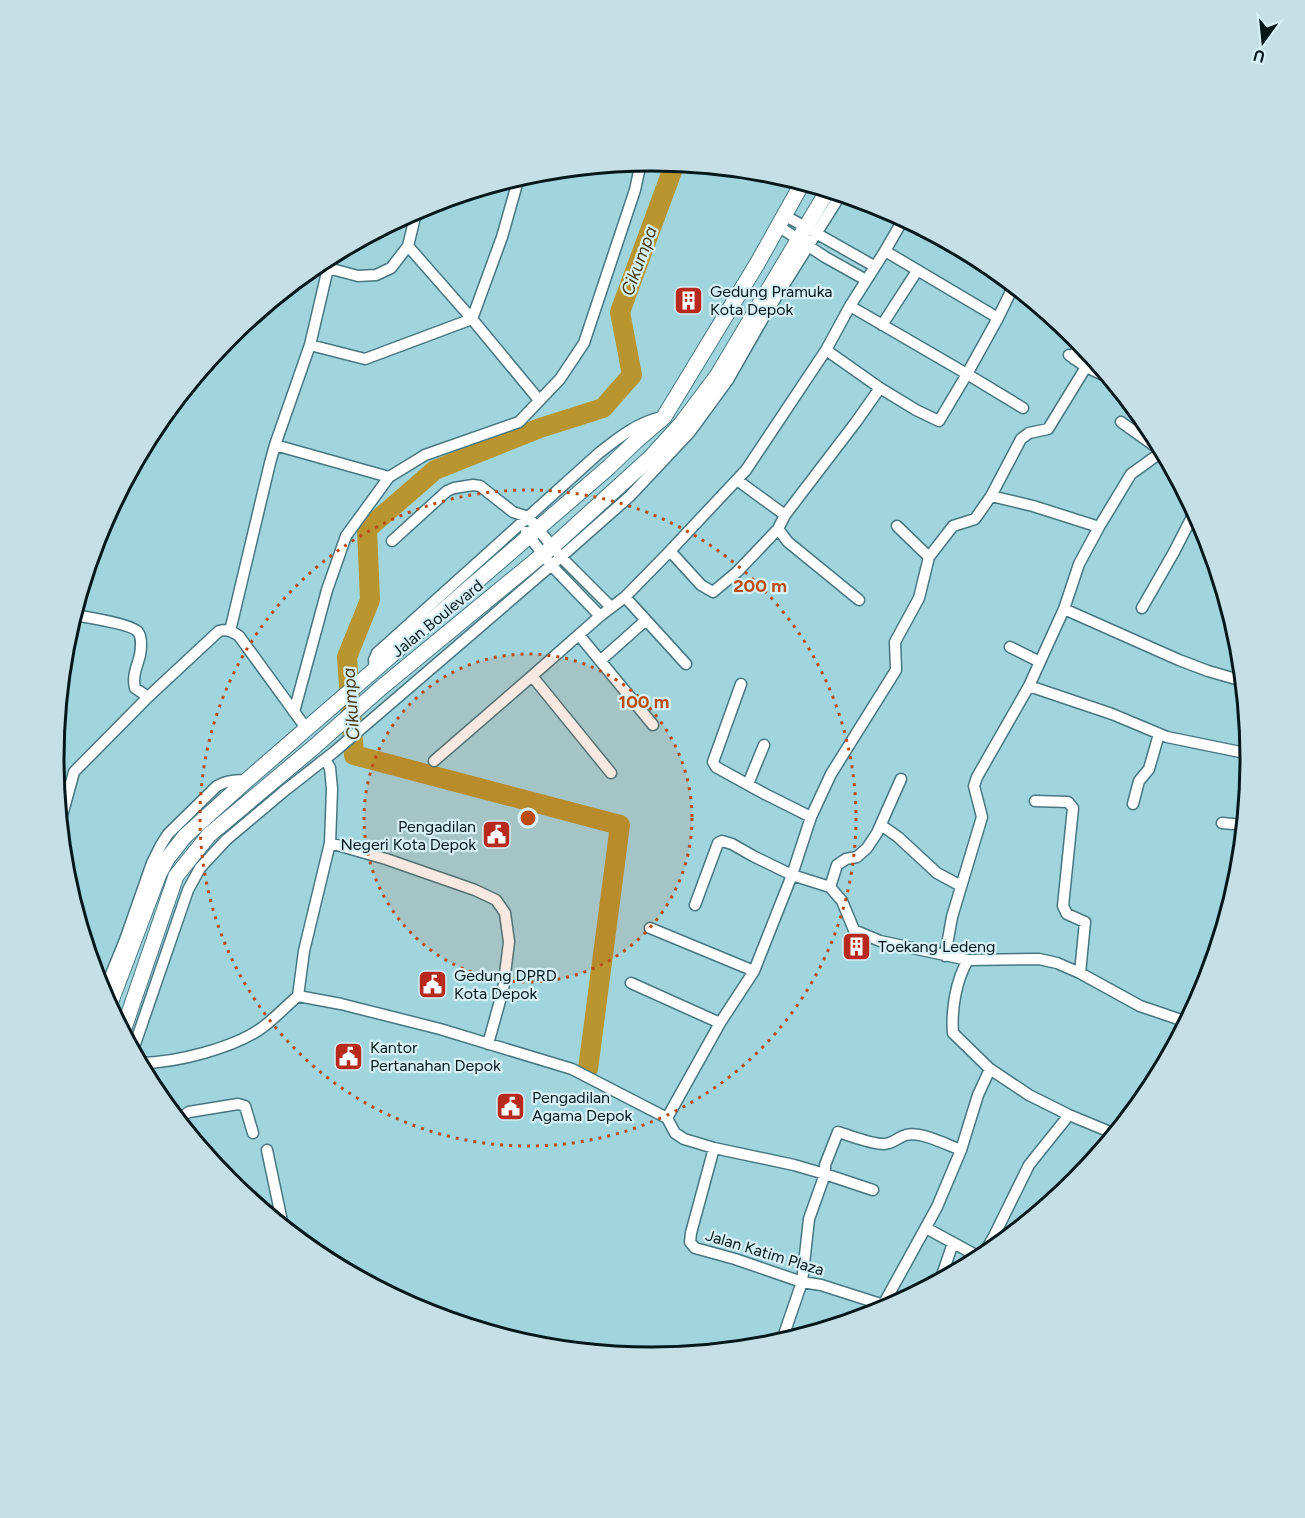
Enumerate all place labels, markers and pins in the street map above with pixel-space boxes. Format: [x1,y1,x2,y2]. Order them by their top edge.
place label: Gedung Pramuka Kota Depok [710,282,833,319]
building icon: Gedung Pramuka Kota Depok [673,284,705,316]
centre of rings [518,808,538,828]
place label: Pengadilan Negeri Kota Depok [340,817,476,854]
public building icon: Pengadilan Negeri Kota Depok [481,819,513,851]
building icon: Toekang Ledeng [841,930,873,962]
place label: Toekang Ledeng [878,937,995,956]
place label: Gedung DPRD Kota Depok [454,966,557,1003]
public building icon: Gedung DPRD Kota Depok [417,968,449,1000]
place label: Kantor Pertanahan Depok [370,1038,501,1075]
public building icon: Kantor Pertanahan Depok [333,1040,365,1072]
place label: Pengadilan Agama Depok [532,1088,632,1125]
public building icon: Pengadilan Agama Depok [495,1090,527,1122]

